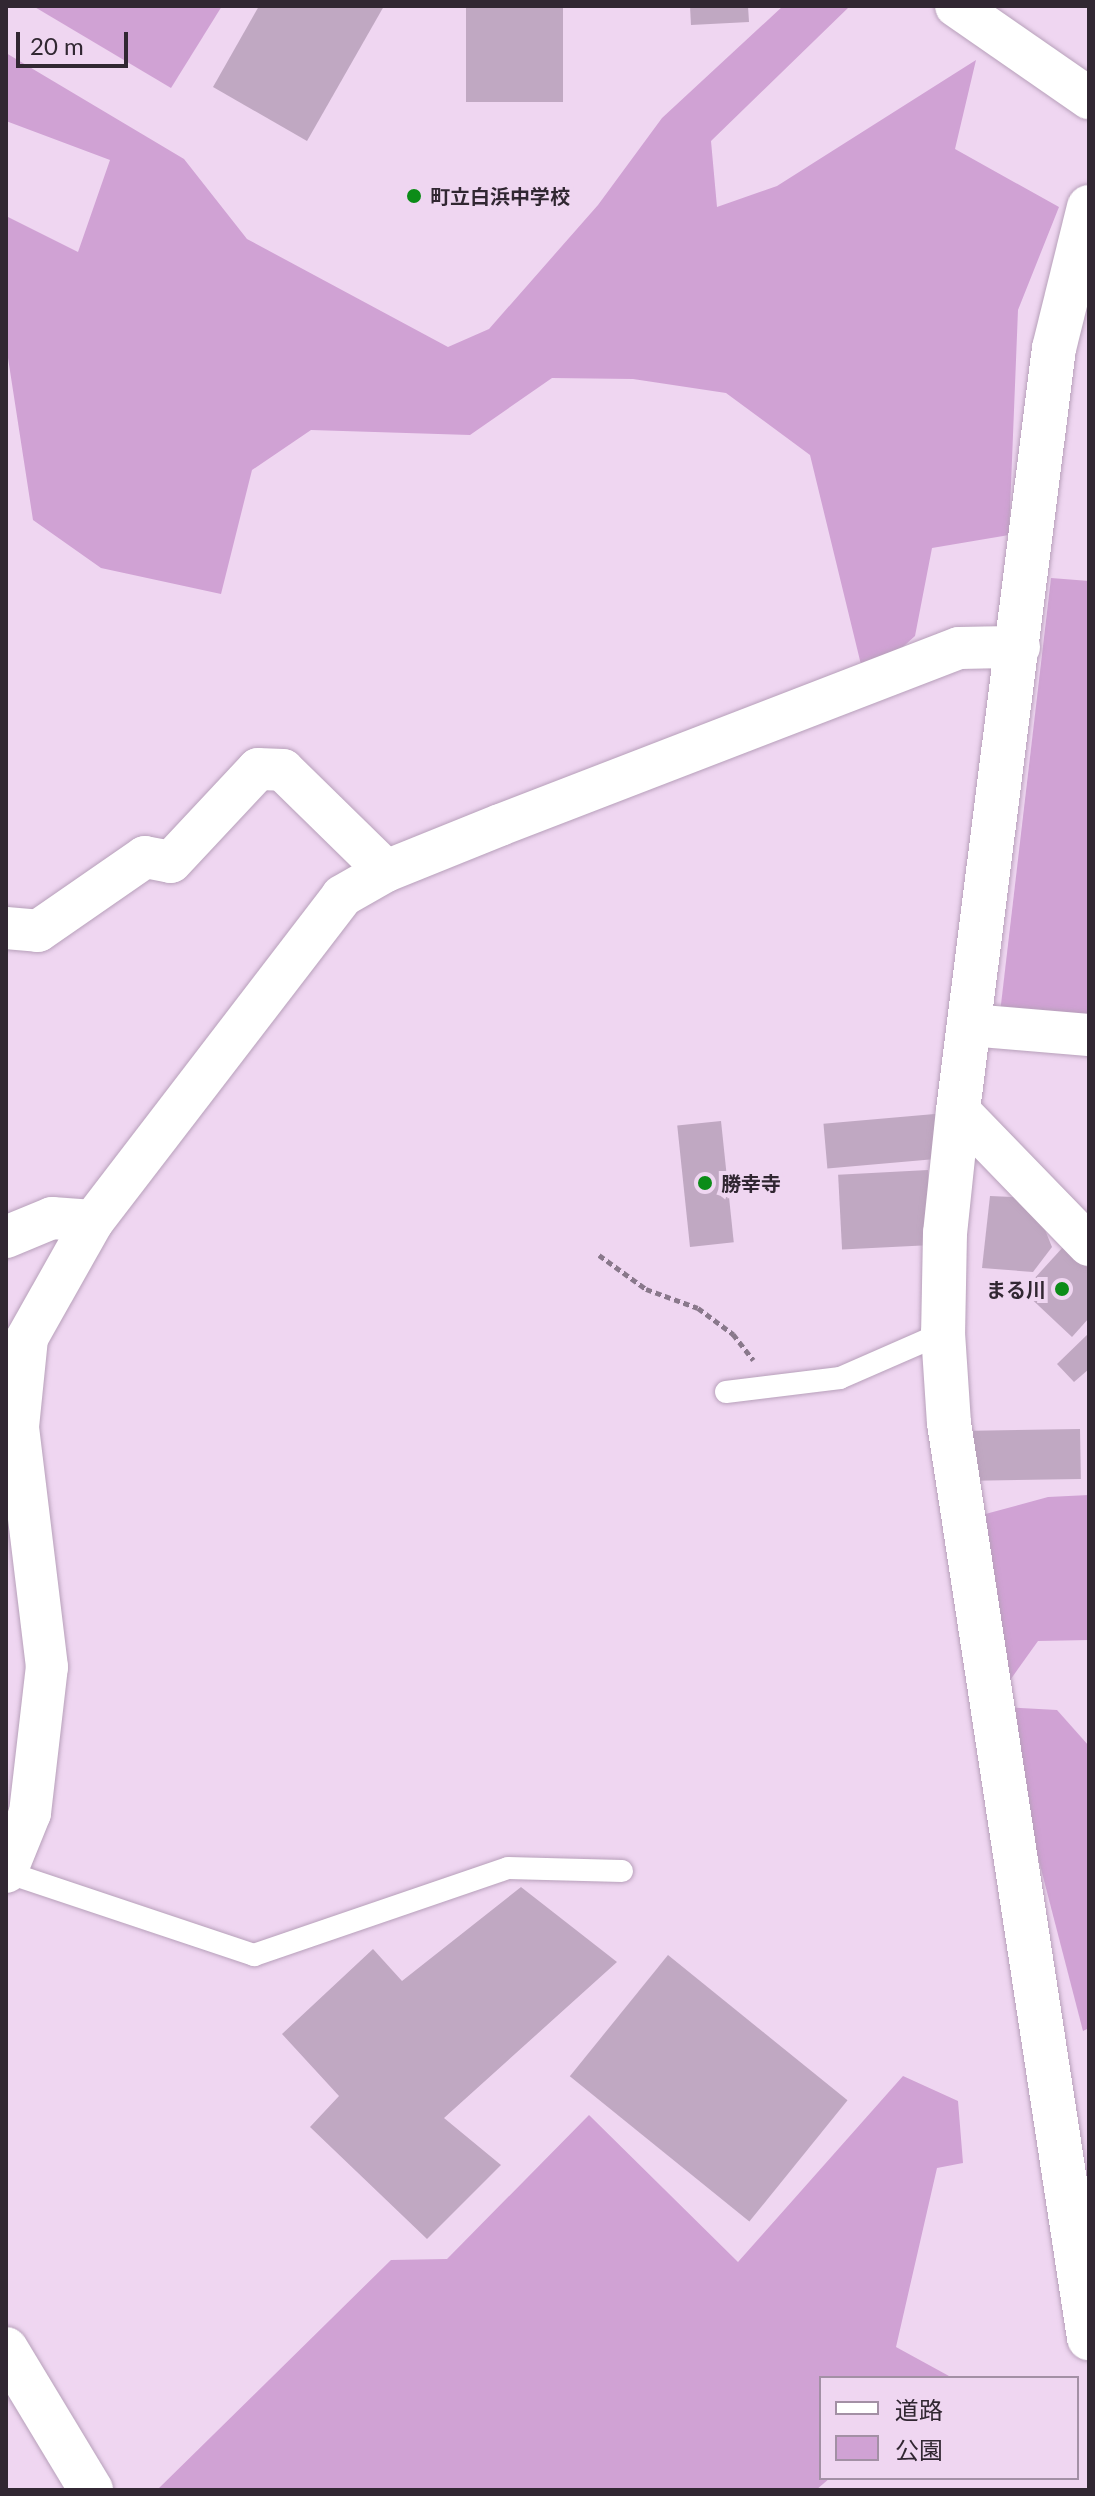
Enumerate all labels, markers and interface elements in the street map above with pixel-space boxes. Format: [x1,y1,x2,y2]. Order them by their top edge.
scale bar [20,16,132,66]
text: 20 m [30,31,84,60]
place label: 町立白浜中学校 [430,184,570,208]
marker: 町立白浜中学校 [405,187,423,205]
place label: 勝幸寺 [721,1171,781,1195]
marker: 勝幸寺 [696,1174,714,1192]
place label: まる川 [986,1277,1046,1301]
marker: まる川 [1053,1280,1071,1298]
legend [819,2376,1079,2480]
text: 道路 [895,2395,943,2424]
text: 公園 [895,2435,943,2464]

